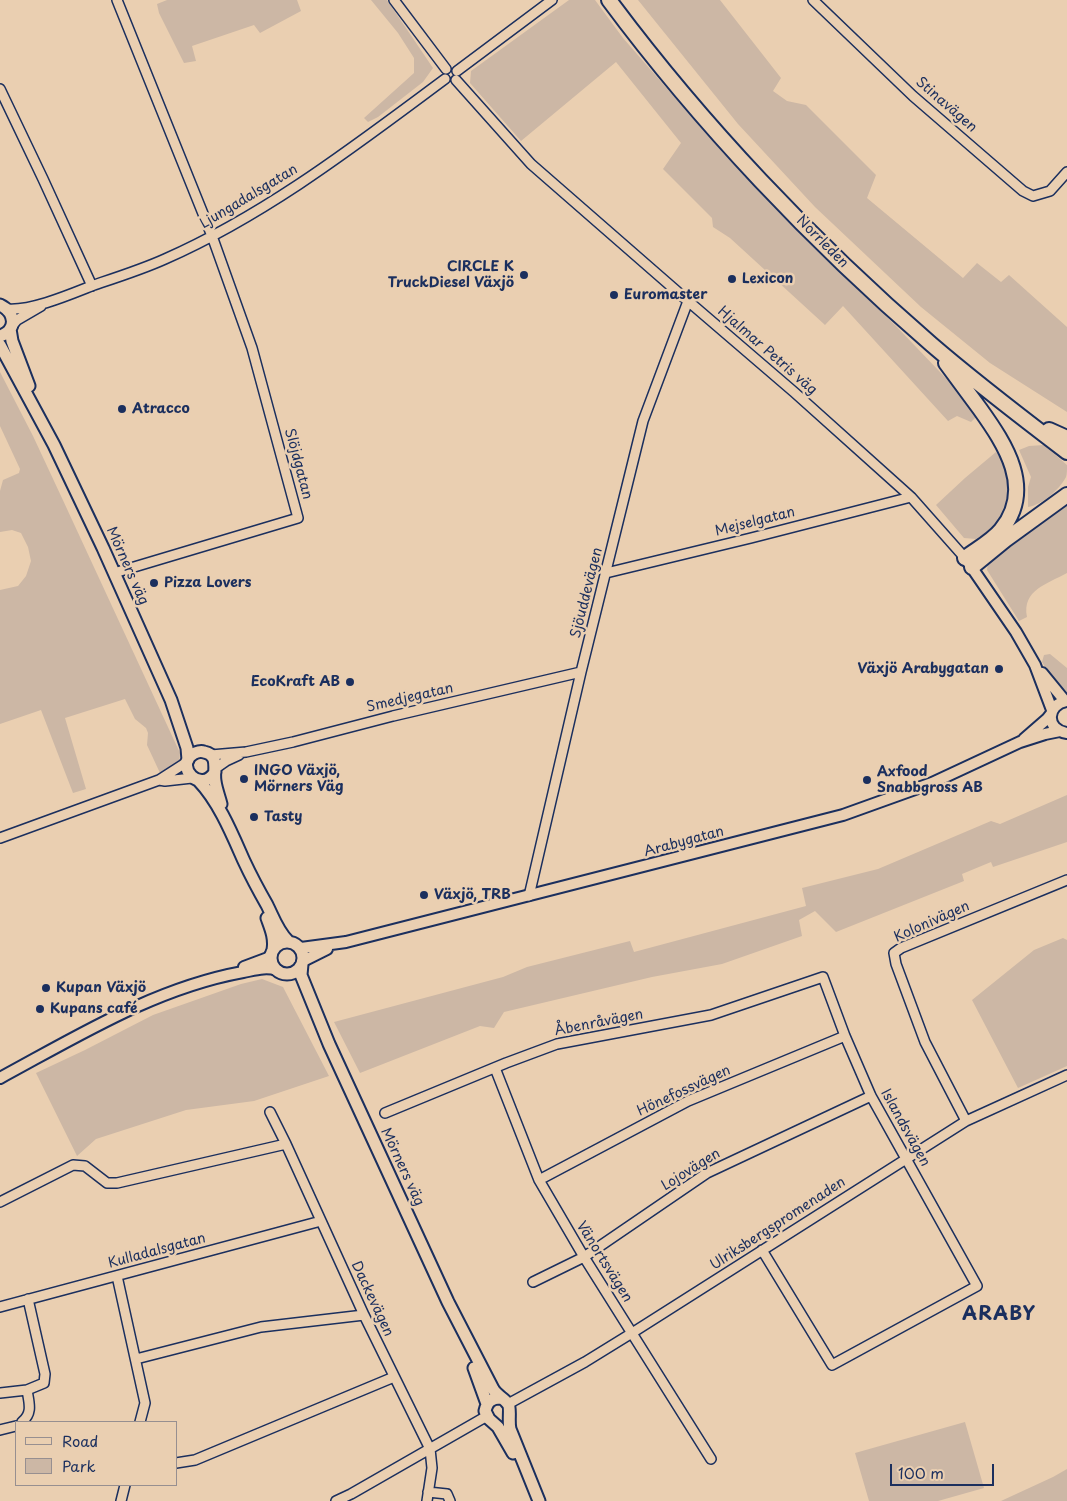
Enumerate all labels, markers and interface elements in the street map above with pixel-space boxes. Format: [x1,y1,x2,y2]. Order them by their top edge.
street label: Stinavägen [912,74,980,136]
street label: Ljungadalsgatan [197,161,301,233]
street label: Norrleden [792,212,852,272]
place label: CIRCLE K TruckDiesel Växjö [388,259,514,292]
marker: CIRCLE K TruckDiesel Växjö [518,269,530,281]
place label: Lexicon [742,271,793,287]
marker: Lexicon [726,273,738,285]
place label: Euromaster [624,287,707,303]
marker: Euromaster [608,289,620,301]
street label: Hjalmar Petris väg [714,303,820,399]
place label: Atracco [132,401,190,417]
marker: Atracco [116,403,128,415]
street label: Slöjdgatan [280,427,316,501]
street label: Mejselgatan [713,504,797,540]
street label: Mörners väg [102,524,152,608]
street label: Sjöuddevägen [568,546,606,640]
place label: Pizza Lovers [164,575,252,591]
marker: Pizza Lovers [148,577,160,589]
place label: Växjö Arabygatan [857,661,989,677]
marker: Växjö Arabygatan [993,663,1005,675]
place label: EcoKraft AB [251,674,340,690]
marker: EcoKraft AB [344,676,356,688]
street label: Smedjegatan [365,680,455,716]
place label: INGO Växjö, Mörners Väg [254,763,344,796]
place label: Axfood Snabbgross AB [877,764,983,796]
marker: INGO Växjö, Mörners Väg [238,773,250,785]
marker: Axfood Snabbgross AB [861,774,873,786]
place label: Tasty [264,809,303,825]
marker: Tasty [248,811,260,823]
street label: Arabygatan [642,823,726,861]
place label: Växjö, TRB [434,887,511,903]
marker: Växjö, TRB [418,889,430,901]
street label: Kolonivägen [892,898,972,946]
place label: Kupan Växjö [56,980,146,996]
marker: Kupan Växjö [40,982,52,994]
place label: Kupans café [50,1001,138,1017]
marker: Kupans café [34,1003,46,1015]
street label: Åbenråvägen [553,1006,645,1040]
street label: Hönefossvägen [635,1062,733,1120]
street label: Islandsvägen [877,1086,933,1170]
street label: Mörners väg [377,1125,427,1209]
street label: Lojovägen [658,1145,724,1195]
street label: Ulriksbergspromenaden [707,1174,849,1274]
street label: Vänortsvägen [572,1219,636,1305]
street label: Kulladalsgatan [106,1230,208,1272]
street label: Dackevägen [347,1259,397,1339]
district label: ARABY [962,1304,1036,1326]
legend [15,1421,178,1486]
text: Road [62,1429,98,1452]
text: Park [62,1454,96,1477]
scale bar [892,1454,996,1486]
text: 100 m [898,1461,944,1484]

